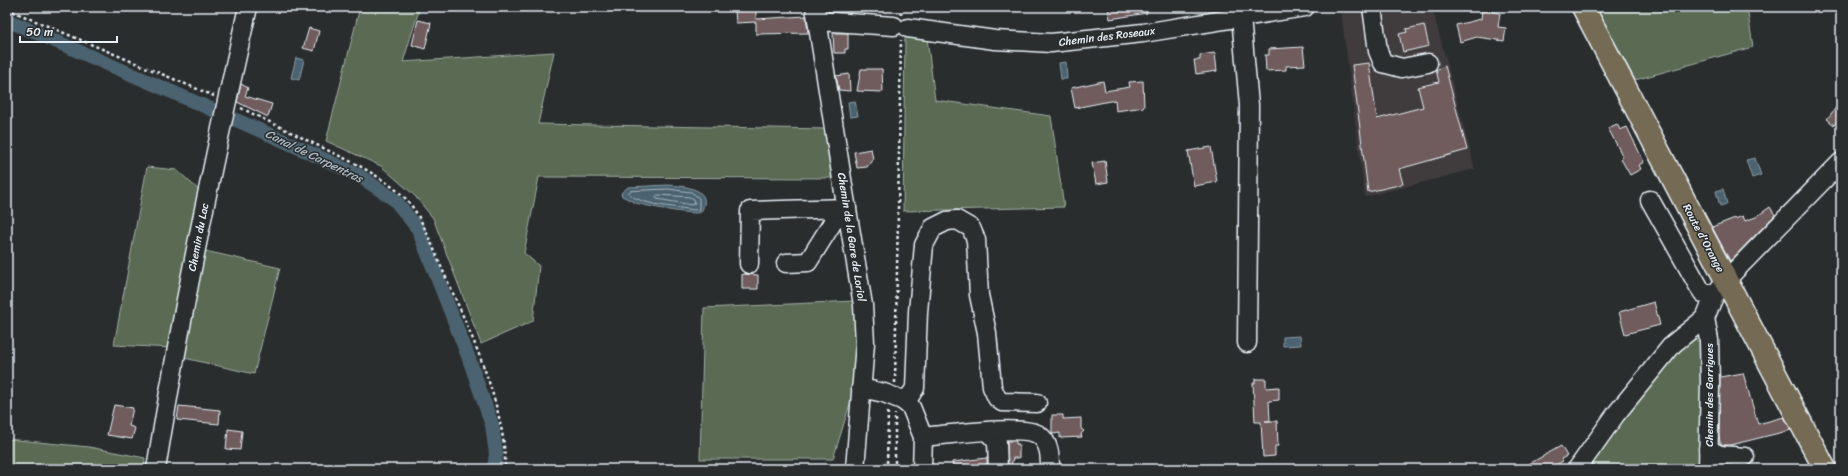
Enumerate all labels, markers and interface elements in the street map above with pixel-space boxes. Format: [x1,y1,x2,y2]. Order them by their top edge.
scale bar [20,18,117,44]
text: 50 m [26,21,53,43]
street label: Chemin des Roseaux [1058,21,1157,52]
water label: Canal de Carpentras [261,123,368,190]
street label: Chemin de la Gare de Loriol [832,171,871,304]
street label: Chemin du Lac [183,201,215,273]
street label: Route d'Orange [1677,201,1730,276]
street label: Chemin des Garrigues [1700,343,1719,447]

